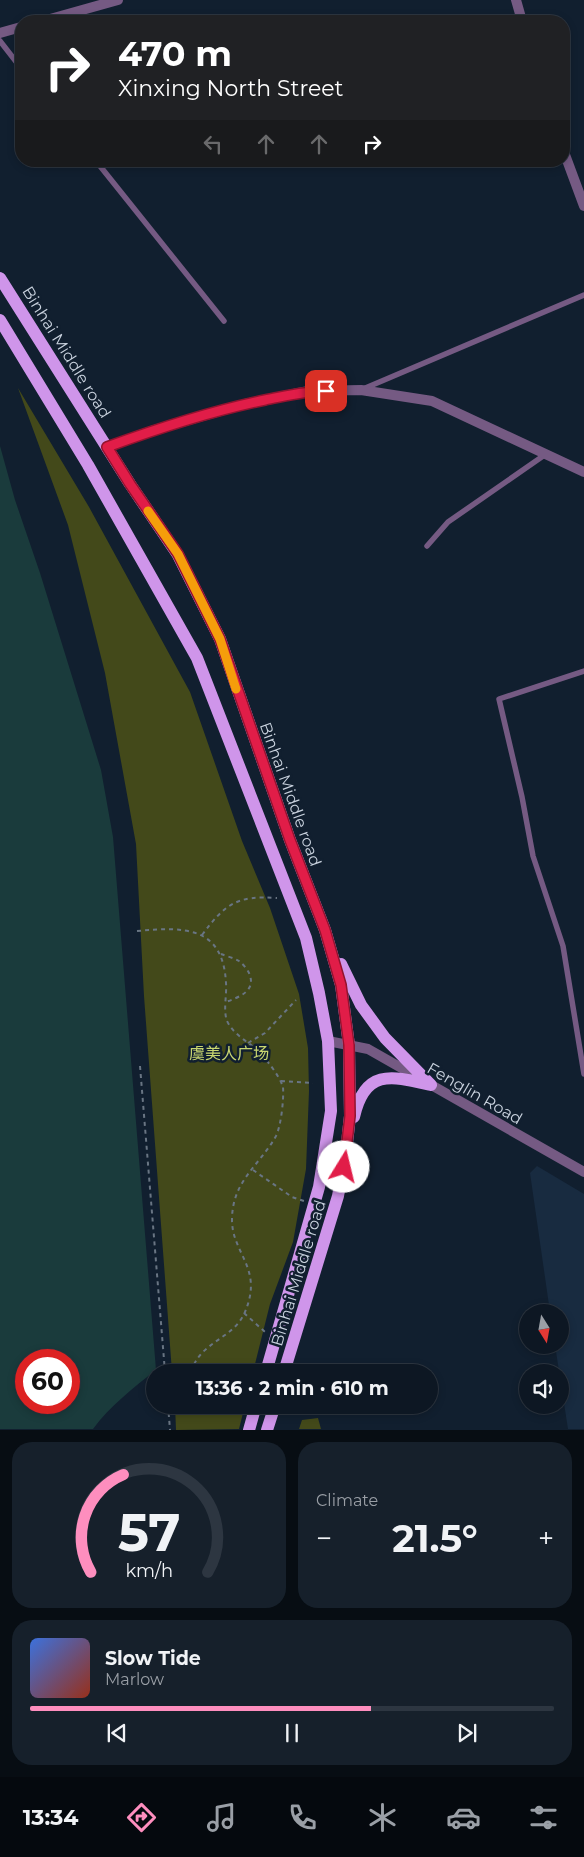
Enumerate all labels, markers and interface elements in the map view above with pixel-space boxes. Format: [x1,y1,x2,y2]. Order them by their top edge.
text: 470 m [118,32,232,75]
icon: right [35,35,100,100]
text: Xinxing North Street [118,75,344,102]
icon: left [199,130,227,158]
icon: ahead [252,130,280,158]
icon: ahead [305,130,333,158]
icon: right [358,130,386,158]
street label: Binhai Middle road [18,283,115,422]
pin [305,370,347,412]
icon: arrive [312,377,340,405]
street label: Binhai Middle road [256,720,325,869]
park label: 虞美人广场 [189,1044,269,1063]
street label: Fenglin Road [424,1059,526,1128]
position arrow [317,1140,369,1192]
street label: Binhai Middle road [267,1198,330,1349]
north arrow [519,1304,569,1354]
map controls [519,1304,569,1414]
speed limit sign: 60 [15,1349,80,1414]
button: sound [519,1364,569,1414]
text: 13:36 · 2 min · 610 m [195,1377,389,1400]
text: Climate [316,1491,378,1510]
text: 57 [118,1501,180,1564]
text: 21.5° [392,1515,478,1562]
text: − [316,1521,332,1555]
text: + [538,1521,554,1555]
text: km/h [125,1560,173,1581]
text: Slow Tide [105,1647,201,1670]
text: Marlow [105,1670,164,1689]
icon: previous [103,1719,131,1747]
icon: pause [278,1719,306,1747]
icon: next [453,1719,481,1747]
icon: directions [124,1800,159,1835]
icon: music [204,1800,239,1835]
icon: phone [285,1800,320,1835]
icon: climate [365,1800,400,1835]
icon: car [446,1800,481,1835]
icon: filters [526,1800,561,1835]
text: 13:34 [23,1804,78,1831]

